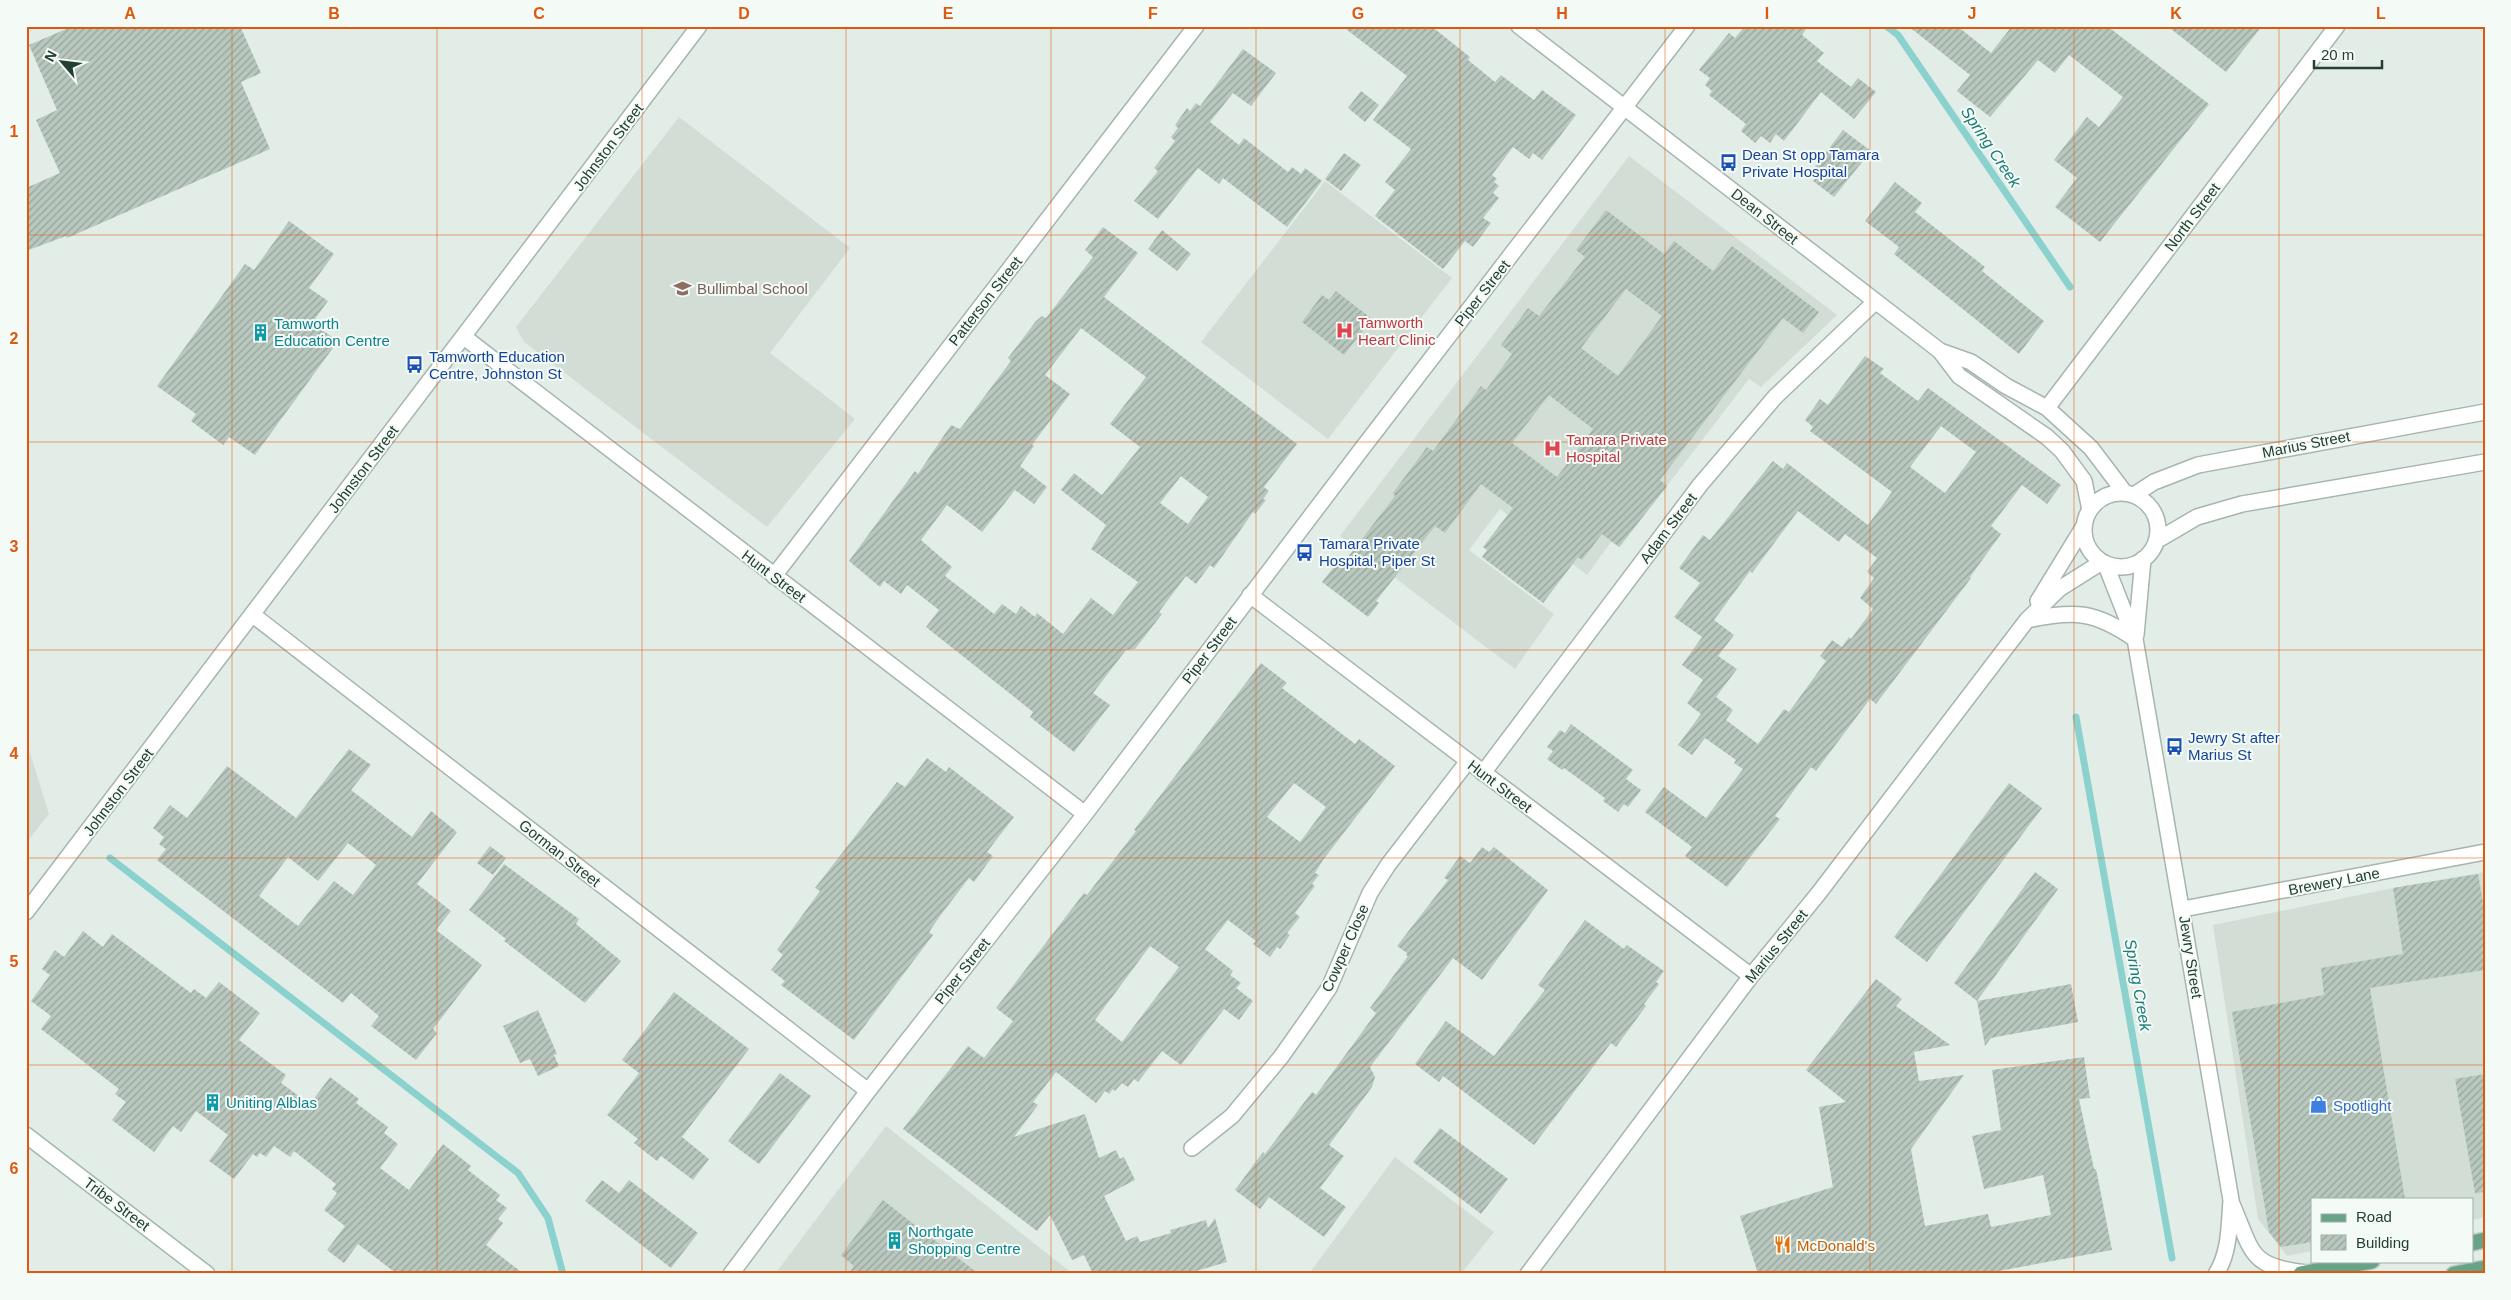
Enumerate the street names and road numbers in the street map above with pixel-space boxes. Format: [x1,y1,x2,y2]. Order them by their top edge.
street label: Johnston Street [570,99,647,194]
street label: North Street [2161,179,2224,254]
street label: Dean Street [1728,185,1802,248]
street label: Patterson Street [945,252,1026,349]
street label: Piper Street [1451,256,1514,329]
street label: Johnston Street [325,421,402,516]
street label: Marius Street [2261,427,2352,461]
street label: Adam Street [1636,489,1700,566]
street label: Hunt Street [739,546,810,606]
street label: Piper Street [1178,613,1240,687]
street label: Johnston Street [80,744,157,839]
street label: Hunt Street [1465,756,1536,816]
street label: Gorman Street [516,816,605,890]
street label: Brewery Lane [2287,864,2381,898]
street label: Cowper Close [1318,902,1372,994]
street label: Marius Street [1741,905,1811,986]
street label: Jewry Street [2176,915,2206,1000]
street label: Piper Street [931,934,994,1007]
street label: Tribe Street [81,1174,154,1235]

